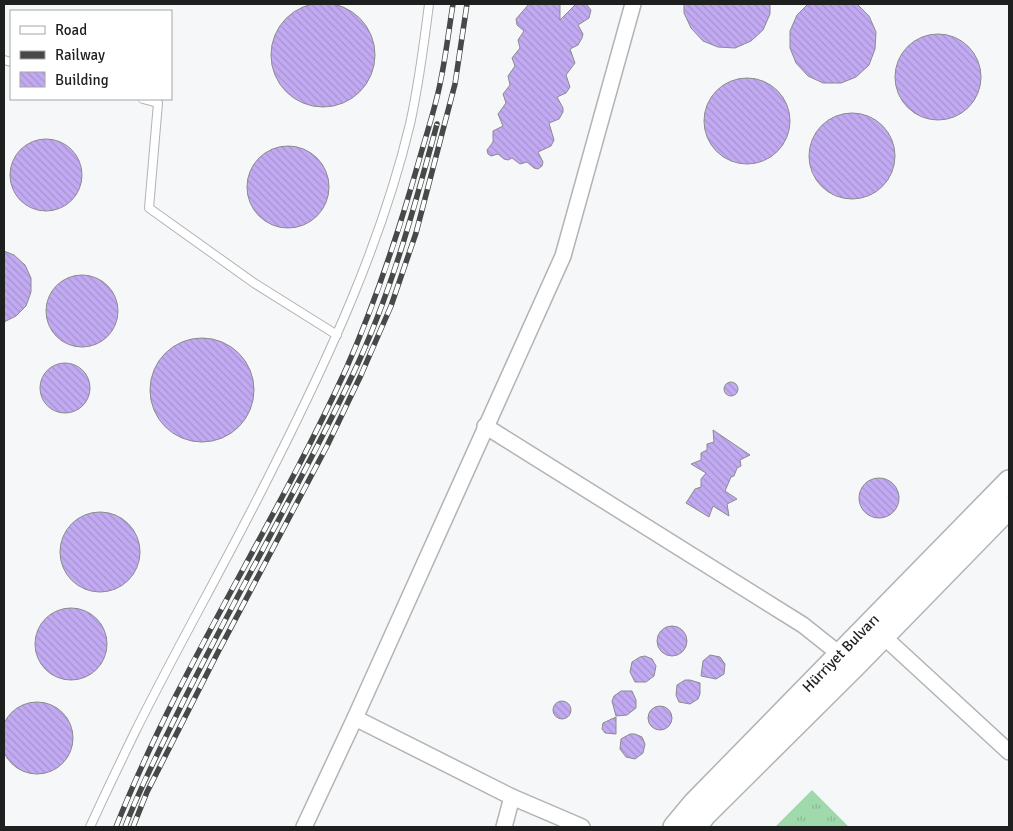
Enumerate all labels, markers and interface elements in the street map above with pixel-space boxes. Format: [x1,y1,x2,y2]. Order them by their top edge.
legend [10,10,172,100]
text: Road [55,21,87,39]
text: Railway [55,46,105,64]
text: Building [55,71,109,89]
street label: Hürriyet Bulvarı [798,610,883,696]

